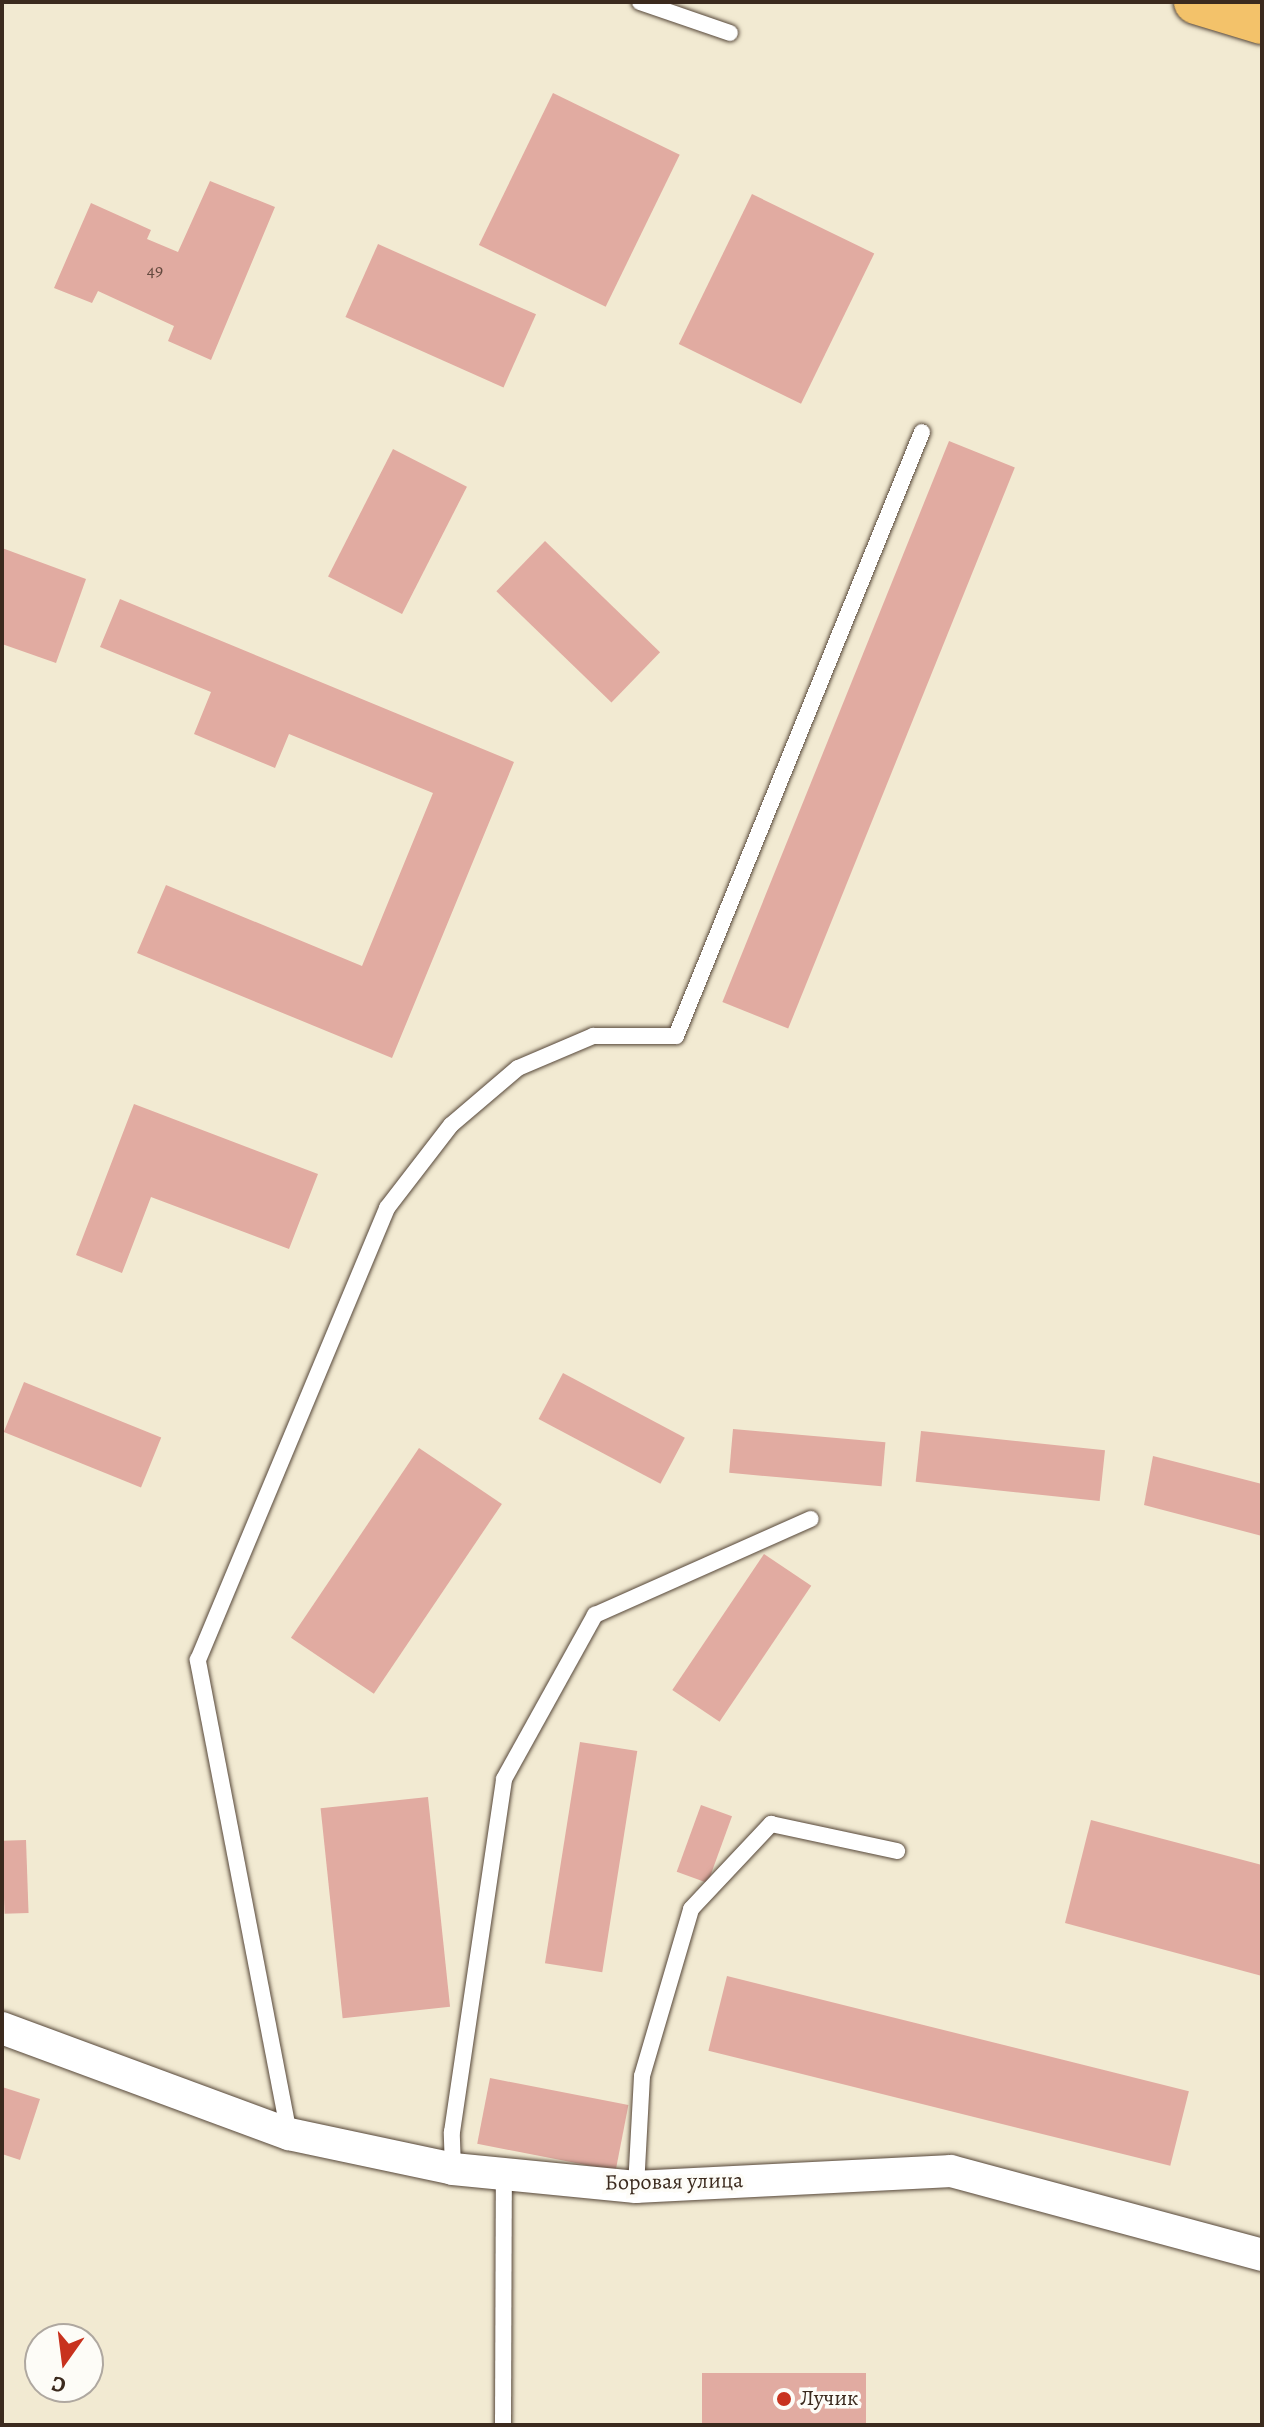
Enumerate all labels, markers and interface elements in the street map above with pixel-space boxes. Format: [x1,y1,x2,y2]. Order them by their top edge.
house number: 49 [147,259,163,281]
street label: Боровая улица [604,2168,744,2196]
north arrow [24,2323,104,2403]
text: С [48,2368,69,2401]
place label: Лучик [800,2386,858,2412]
marker: Лучик [775,2390,793,2408]

